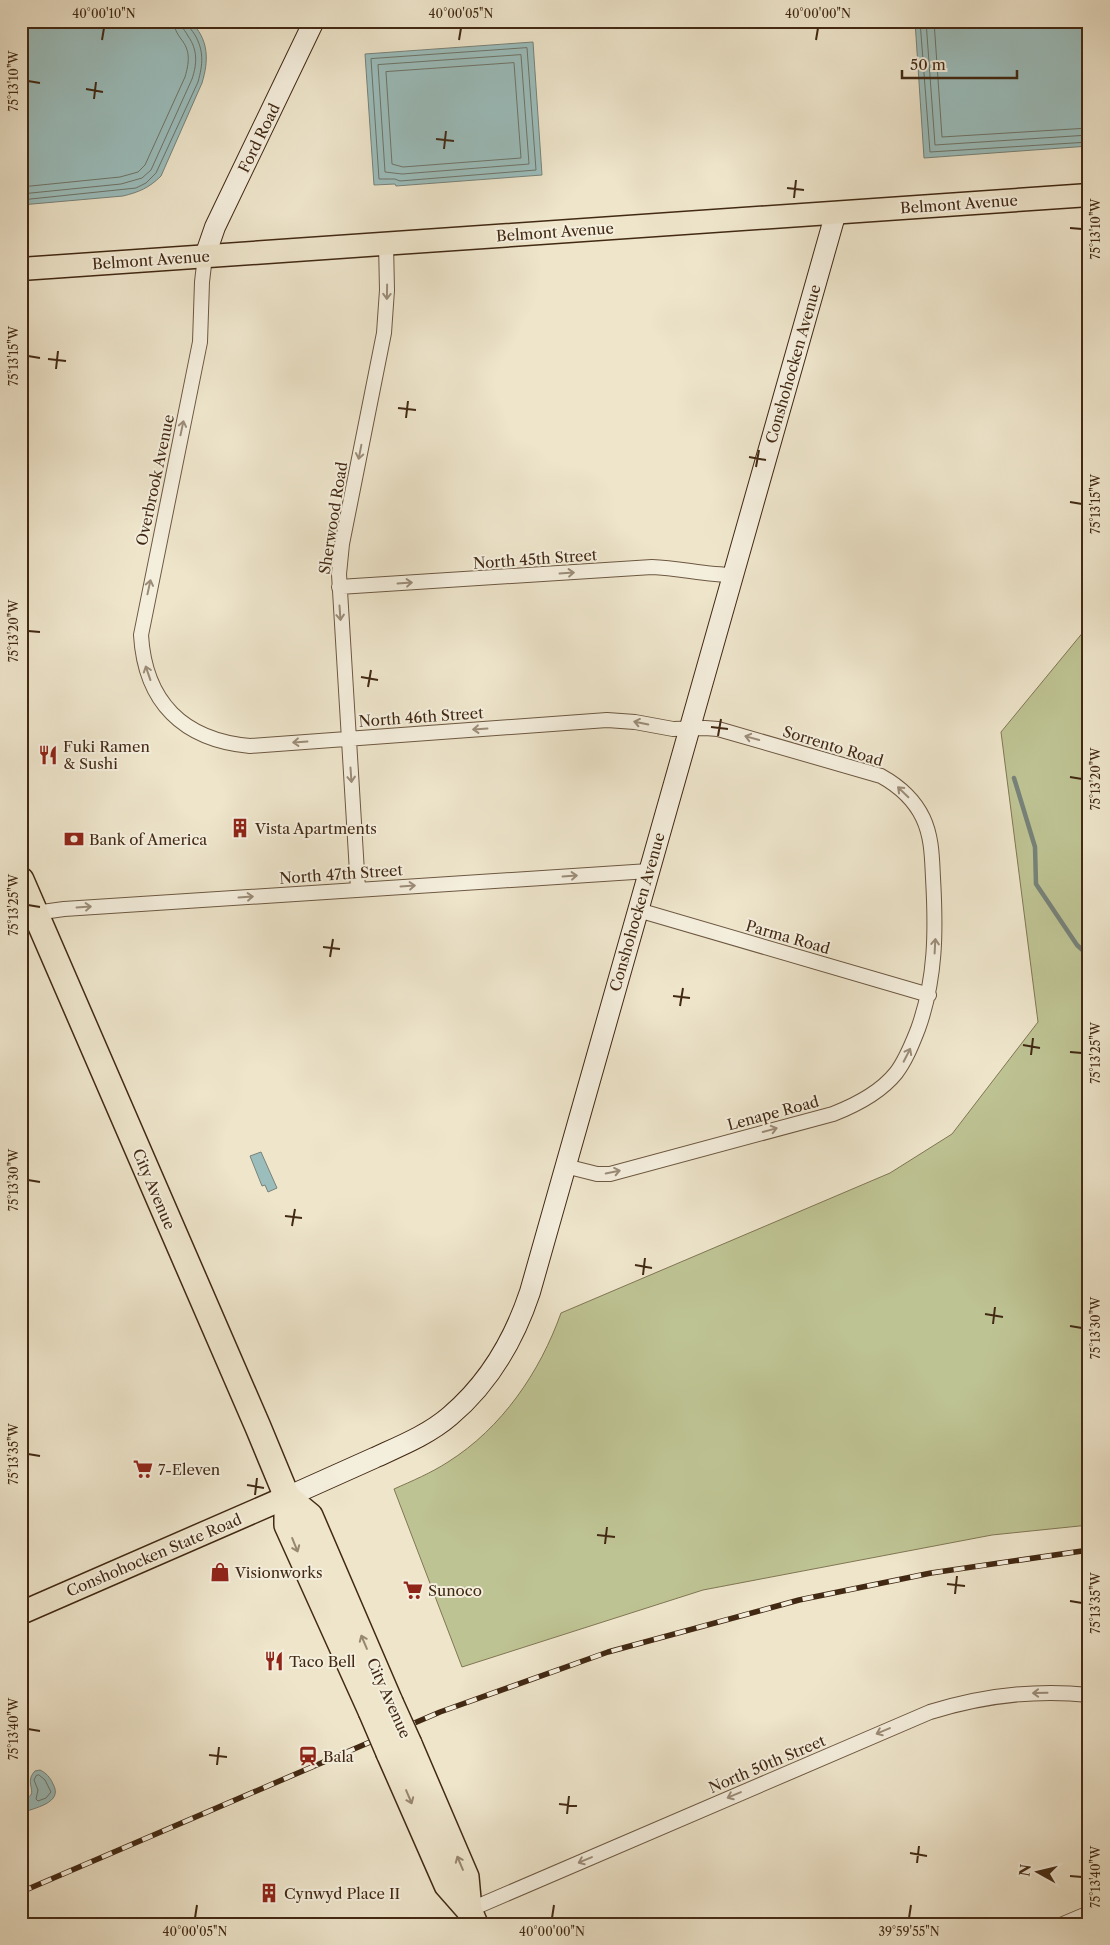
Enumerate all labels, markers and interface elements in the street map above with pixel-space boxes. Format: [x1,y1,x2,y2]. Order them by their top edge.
text: 40°00'10"N [72,6,136,21]
text: 40°00'05"N [429,6,493,21]
text: 40°00'00"N [785,6,851,21]
scale bar [902,48,1018,80]
text: 75°13'10"W [6,50,21,111]
text: 50 m [910,55,946,74]
street label: Ford Road [234,100,284,176]
street label: Belmont Avenue [900,190,1018,218]
text: 75°13'10"W [1088,198,1103,259]
street label: Belmont Avenue [496,218,614,246]
street label: Belmont Avenue [92,246,210,274]
street label: Conshohocken Avenue [761,282,825,446]
one-way arrow [382,284,392,300]
text: 75°13'15"W [6,325,21,386]
street label: Overbrook Avenue [132,413,178,547]
one-way arrow [178,421,187,437]
one-way arrow [355,444,365,460]
street label: Sherwood Road [315,460,351,576]
text: 75°13'15"W [1088,473,1103,534]
street label: North 45th Street [472,545,598,573]
one-way arrow [559,568,575,577]
one-way arrow [397,579,413,588]
one-way arrow [145,580,155,596]
text: 75°13'20"W [6,599,21,662]
one-way arrow [336,604,345,620]
one-way arrow [143,665,152,681]
street label: North 46th Street [358,703,485,731]
one-way arrow [634,718,650,728]
street label: Sorrento Road [780,722,886,770]
one-way arrow [472,725,488,734]
one-way arrow [744,733,760,743]
place label: Fuki Ramen & Sushi [63,737,150,773]
one-way arrow [292,737,308,747]
restaurant icon: Fuki Ramen & Sushi [37,744,59,766]
text: 75°13'20"W [1088,747,1103,810]
one-way arrow [346,767,355,783]
one-way arrow [897,786,910,798]
building icon: Vista Apartments [229,817,251,839]
place label: Vista Apartments [254,819,377,838]
bank icon: Bank of America [63,828,85,850]
place label: Bank of America [89,830,207,849]
street label: Conshohocken Avenue [605,830,669,994]
street label: North 47th Street [279,860,404,888]
one-way arrow [562,871,578,880]
text: 75°13'25"W [6,873,21,936]
one-way arrow [400,882,416,891]
one-way arrow [238,892,254,901]
one-way arrow [75,903,91,912]
street label: Parma Road [744,916,832,958]
one-way arrow [930,939,939,955]
text: 75°13'25"W [1088,1021,1103,1084]
one-way arrow [903,1048,912,1063]
street label: Lenape Road [725,1092,821,1134]
one-way arrow [761,1125,777,1135]
street label: City Avenue [128,1146,180,1232]
text: 75°13'30"W [6,1148,21,1211]
one-way arrow [604,1167,620,1177]
text: 75°13'30"W [1088,1296,1103,1359]
text: 75°13'35"W [6,1422,21,1485]
supermarket icon: 7-Eleven [132,1458,154,1480]
place label: 7-Eleven [158,1460,221,1479]
street label: Conshohocken State Road [63,1509,245,1601]
one-way arrow [291,1537,301,1552]
shop icon: Visionworks [209,1561,231,1583]
place label: Visionworks [234,1563,322,1582]
text: 75°13'35"W [1088,1571,1103,1634]
supermarket icon: Sunoco [402,1579,424,1601]
place label: Sunoco [428,1581,482,1600]
one-way arrow [359,1634,368,1649]
restaurant icon: Taco Bell [263,1650,285,1672]
place label: Taco Bell [289,1652,356,1671]
street label: City Avenue [363,1655,415,1741]
one-way arrow [1032,1688,1048,1698]
text: 75°13'40"W [6,1697,21,1760]
one-way arrow [876,1728,891,1737]
street label: North 50th Street [706,1731,829,1797]
station icon: Bala [297,1745,319,1767]
place label: Bala [323,1747,354,1766]
one-way arrow [404,1789,414,1804]
one-way arrow [727,1791,742,1801]
text: 75°13'40"W [1088,1845,1103,1908]
north arrow [1012,1848,1062,1898]
one-way arrow [578,1855,593,1865]
one-way arrow [455,1856,465,1871]
text: N [1015,1863,1035,1877]
building icon: Cynwyd Place II [258,1882,280,1904]
place label: Cynwyd Place II [284,1884,400,1903]
text: 40°00'05"N [163,1924,227,1939]
text: 40°00'00"N [519,1924,585,1939]
text: 39°59'55"N [878,1924,940,1939]

